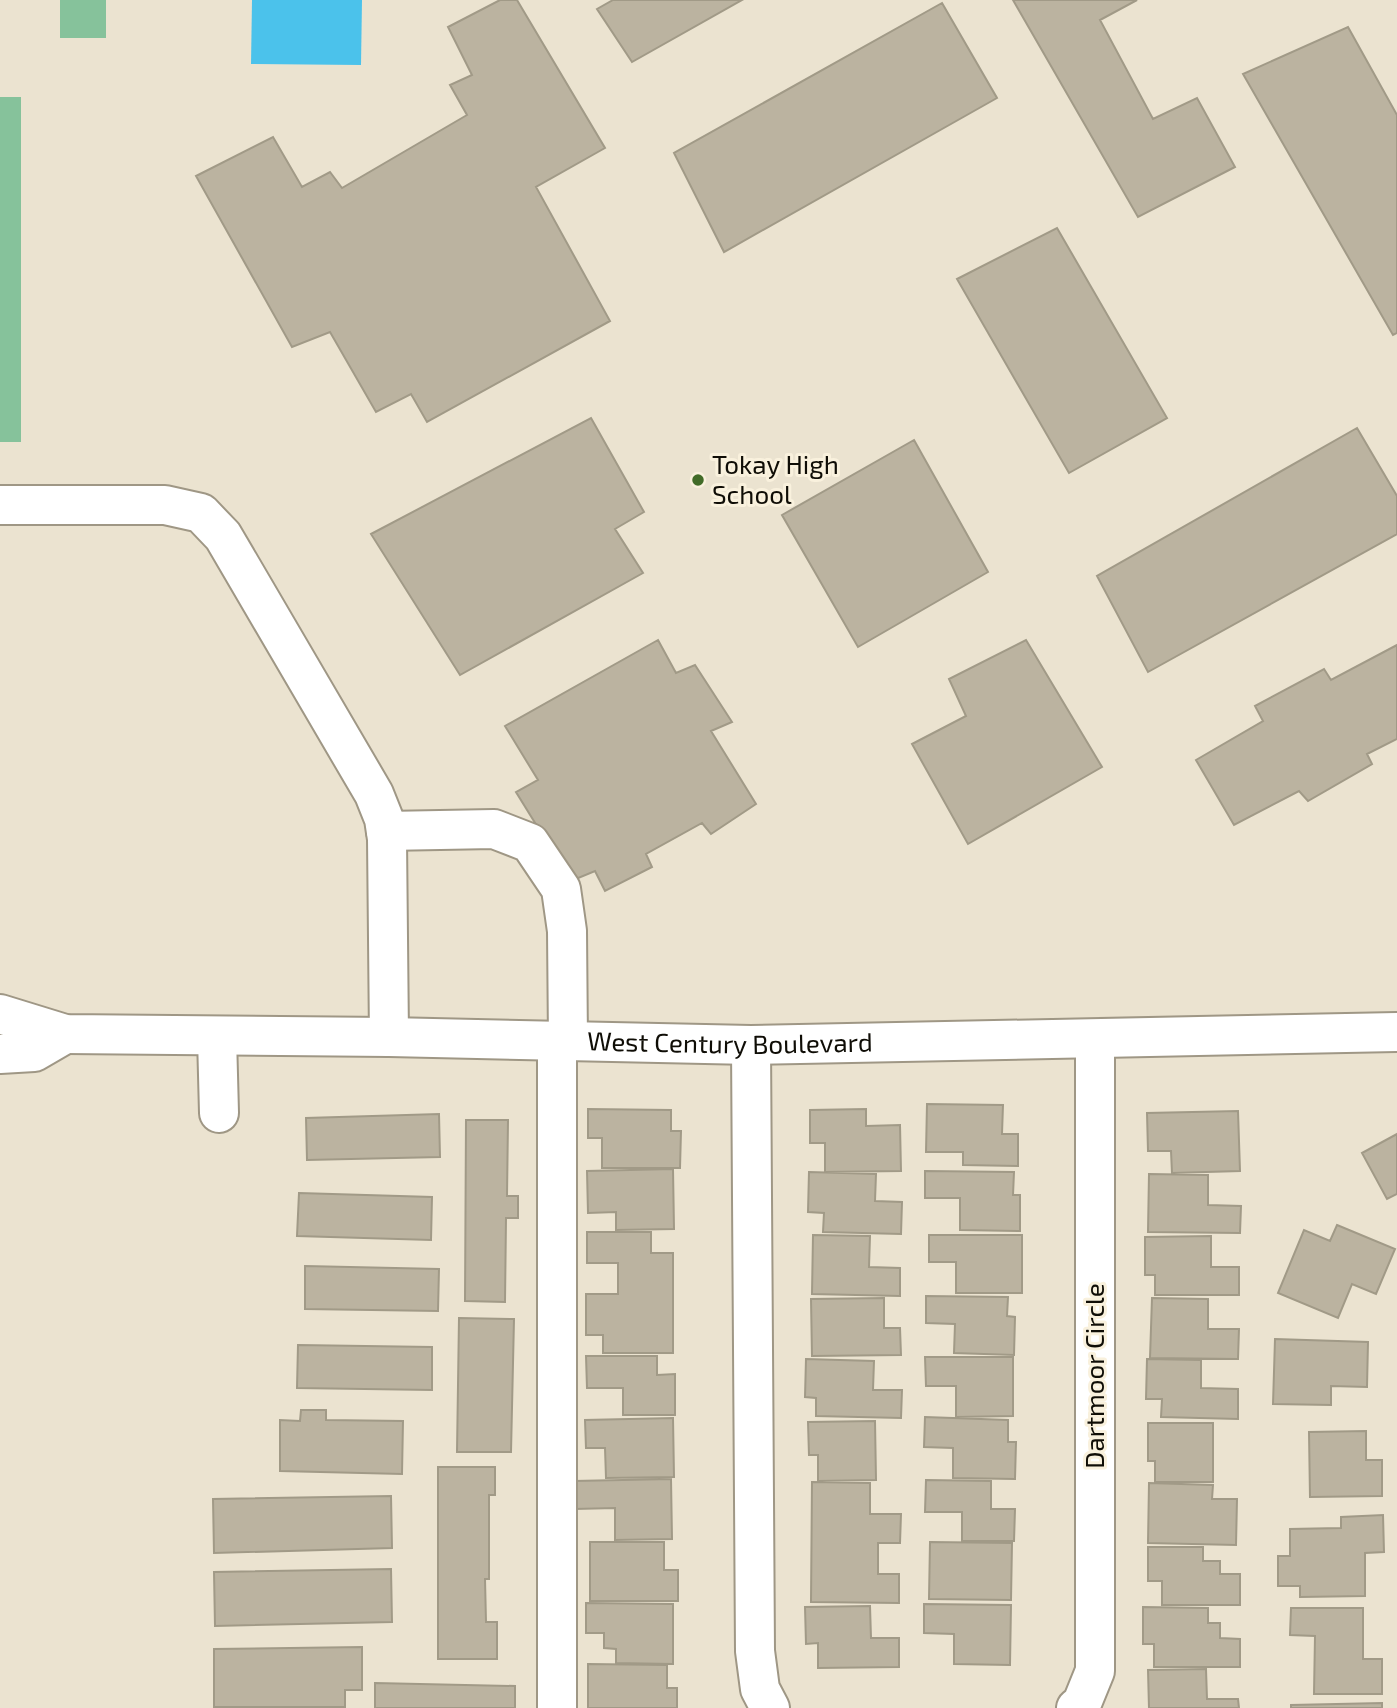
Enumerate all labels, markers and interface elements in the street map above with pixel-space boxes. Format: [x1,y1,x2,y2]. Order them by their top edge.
place label: Tokay High School [712,448,839,509]
marker: Tokay High School [690,472,706,488]
street label: West Century Boulevard [587,1024,873,1059]
street label: Dartmoor Circle [1078,1283,1109,1469]

